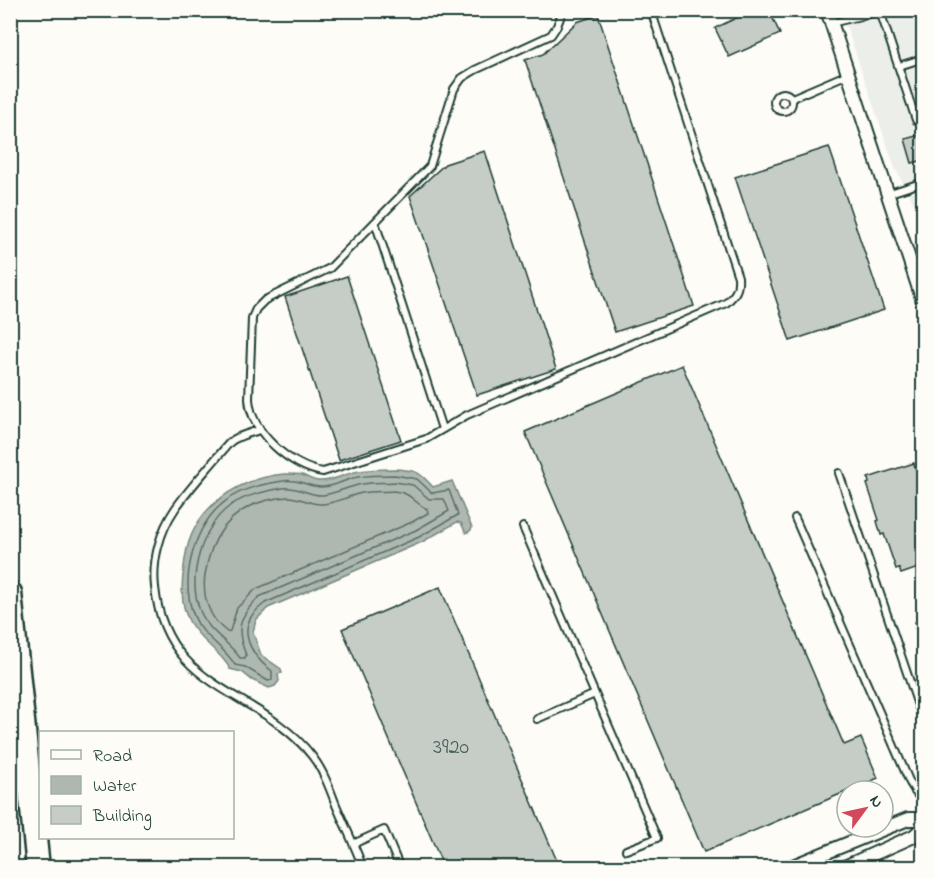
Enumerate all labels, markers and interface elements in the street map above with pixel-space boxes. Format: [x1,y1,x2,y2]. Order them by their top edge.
legend [39,731,234,839]
house number: 3920 [433,732,469,764]
text: Road [93,744,132,770]
text: Water [93,774,137,800]
north arrow [835,779,895,839]
text: N [863,791,889,813]
text: Building [92,804,152,831]

